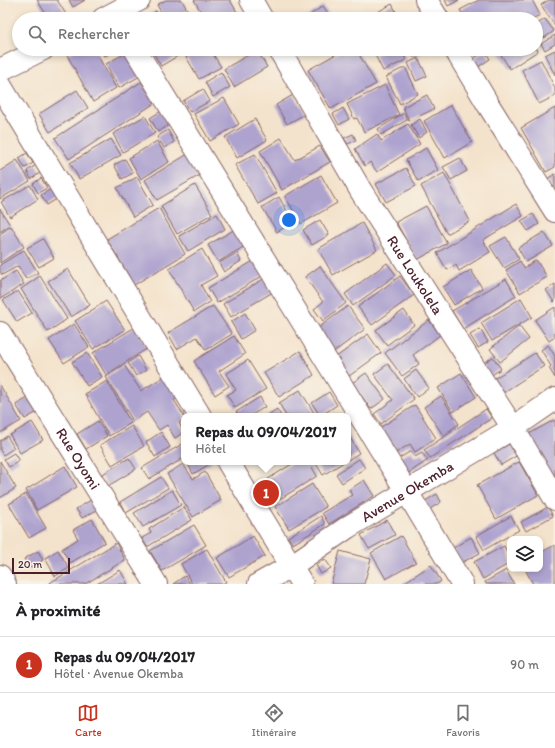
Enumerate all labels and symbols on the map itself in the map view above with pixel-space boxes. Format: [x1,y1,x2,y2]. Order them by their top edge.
your location [279,210,299,230]
street label: Rue Loukolela [383,232,447,318]
street label: Rue Oyomi [52,425,104,493]
street label: Avenue Okemba [358,457,457,526]
pin: 1 [253,478,279,508]
scale bar [12,556,70,575]

